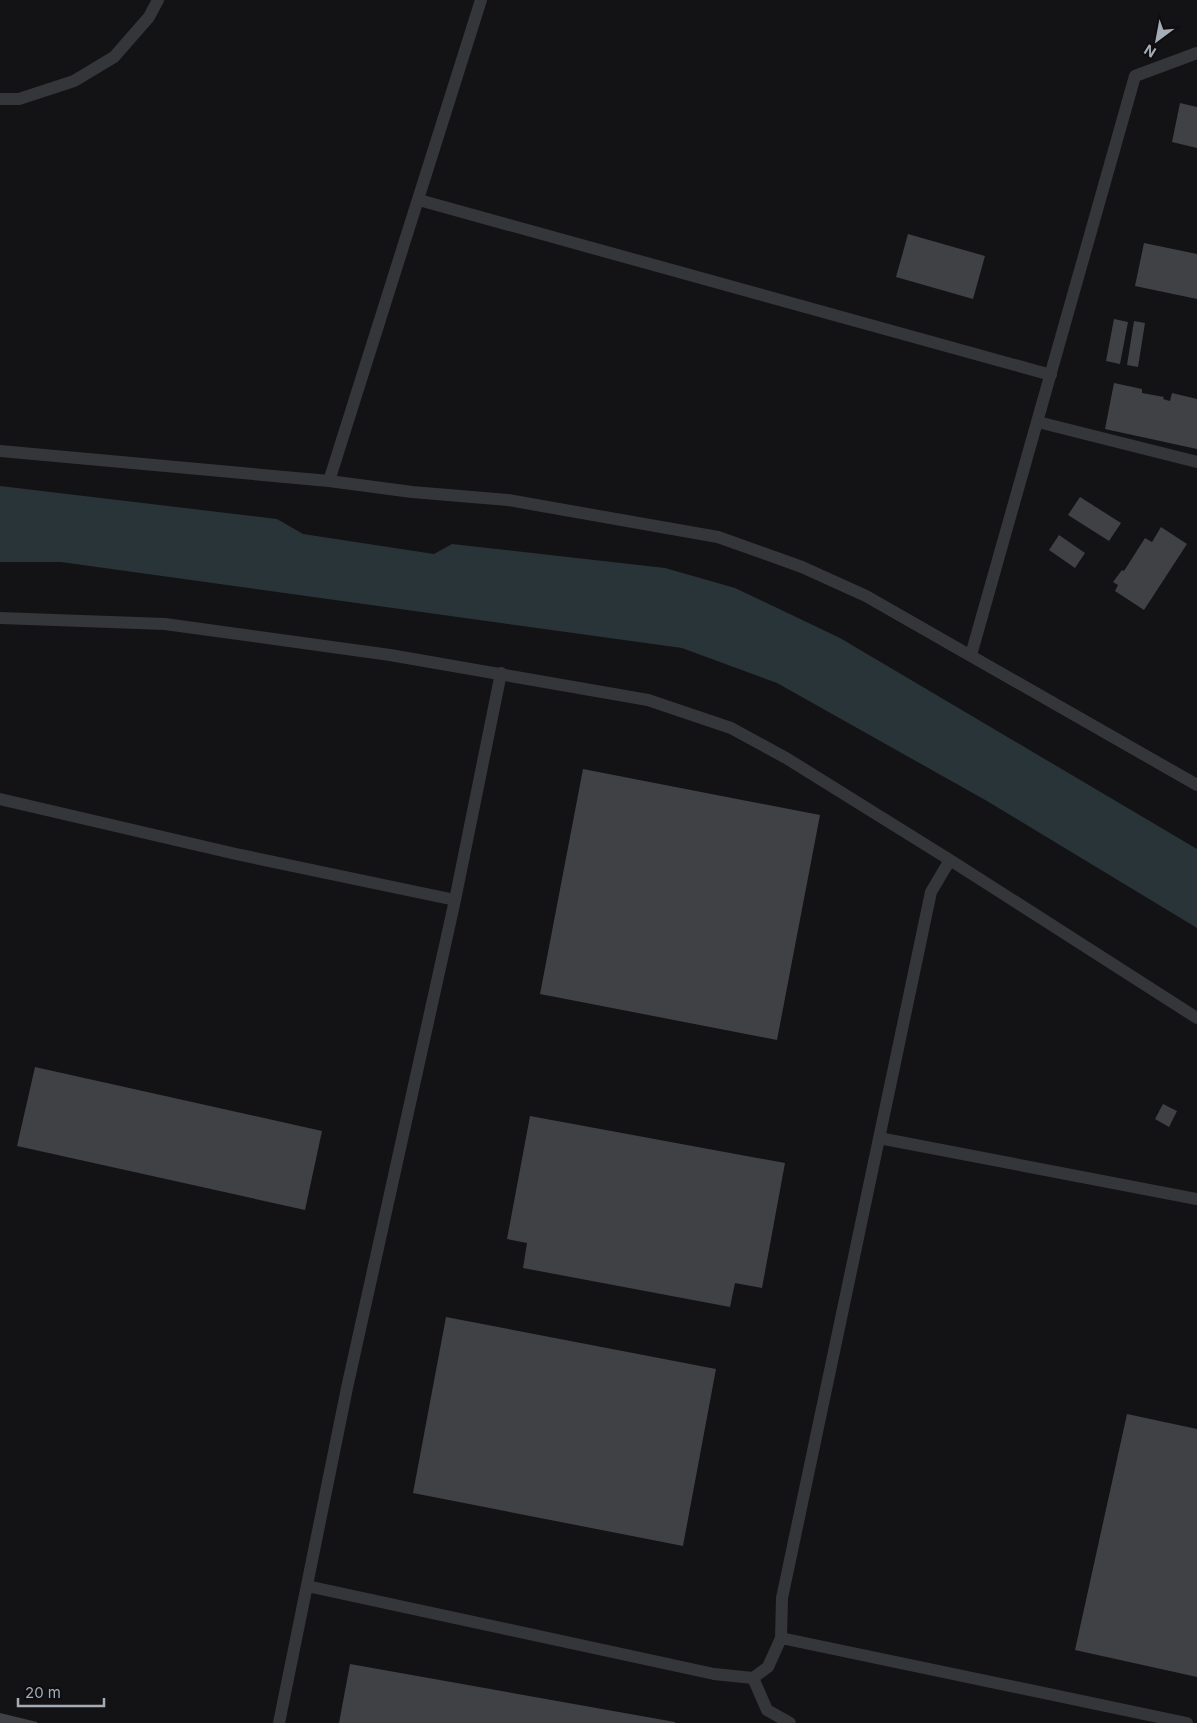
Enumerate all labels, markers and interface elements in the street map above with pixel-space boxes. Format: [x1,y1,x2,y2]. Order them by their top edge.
north arrow [1132,15,1182,65]
text: N [1141,41,1159,61]
scale bar [18,1676,104,1708]
text: 20 m [25,1683,61,1702]

